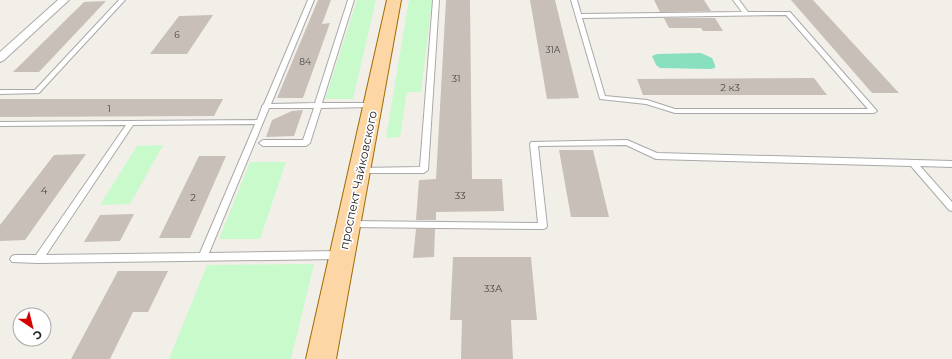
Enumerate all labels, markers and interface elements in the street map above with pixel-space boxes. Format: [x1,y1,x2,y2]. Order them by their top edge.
house number: 6 [174,29,180,40]
house number: 31А [545,44,561,55]
house number: 84 [299,56,311,67]
house number: 31 [451,72,461,85]
house number: 2 к3 [720,81,740,94]
house number: 1 [107,102,111,115]
street label: проспект Чайковского [336,109,380,251]
house number: 4 [41,184,48,197]
house number: 33 [454,189,466,202]
house number: 2 [190,191,196,204]
house number: 33А [484,282,503,295]
north arrow [12,307,52,347]
text: С [30,327,45,343]

